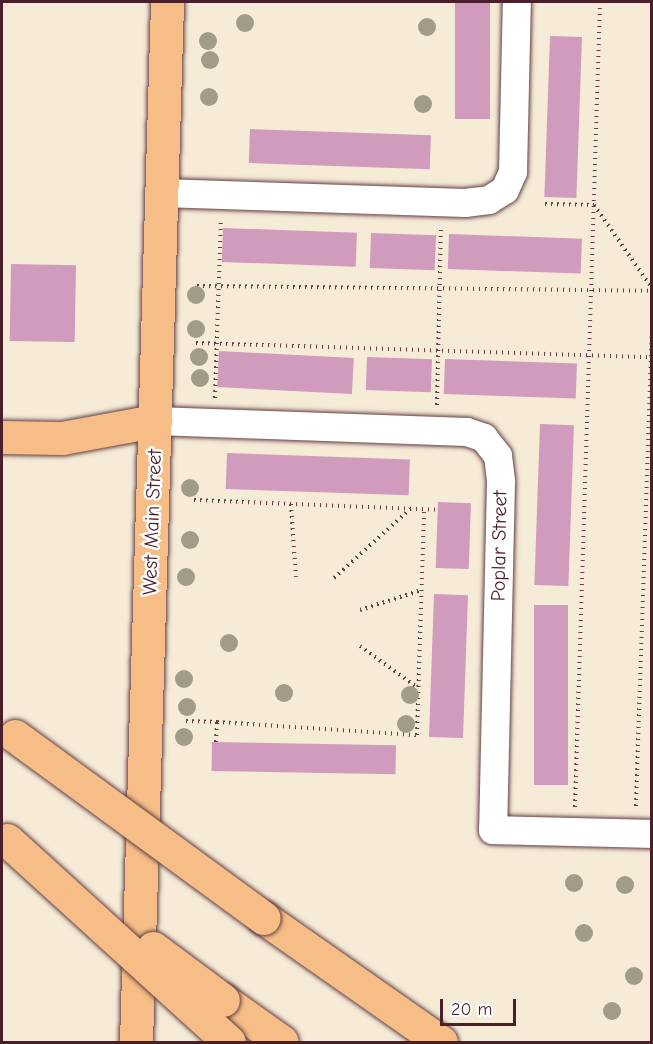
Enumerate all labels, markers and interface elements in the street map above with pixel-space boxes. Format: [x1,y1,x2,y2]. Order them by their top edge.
street label: West Main Street [137,449,167,595]
street label: Poplar Street [486,490,512,602]
scale bar [443,987,520,1025]
text: 20 m [451,999,492,1020]

